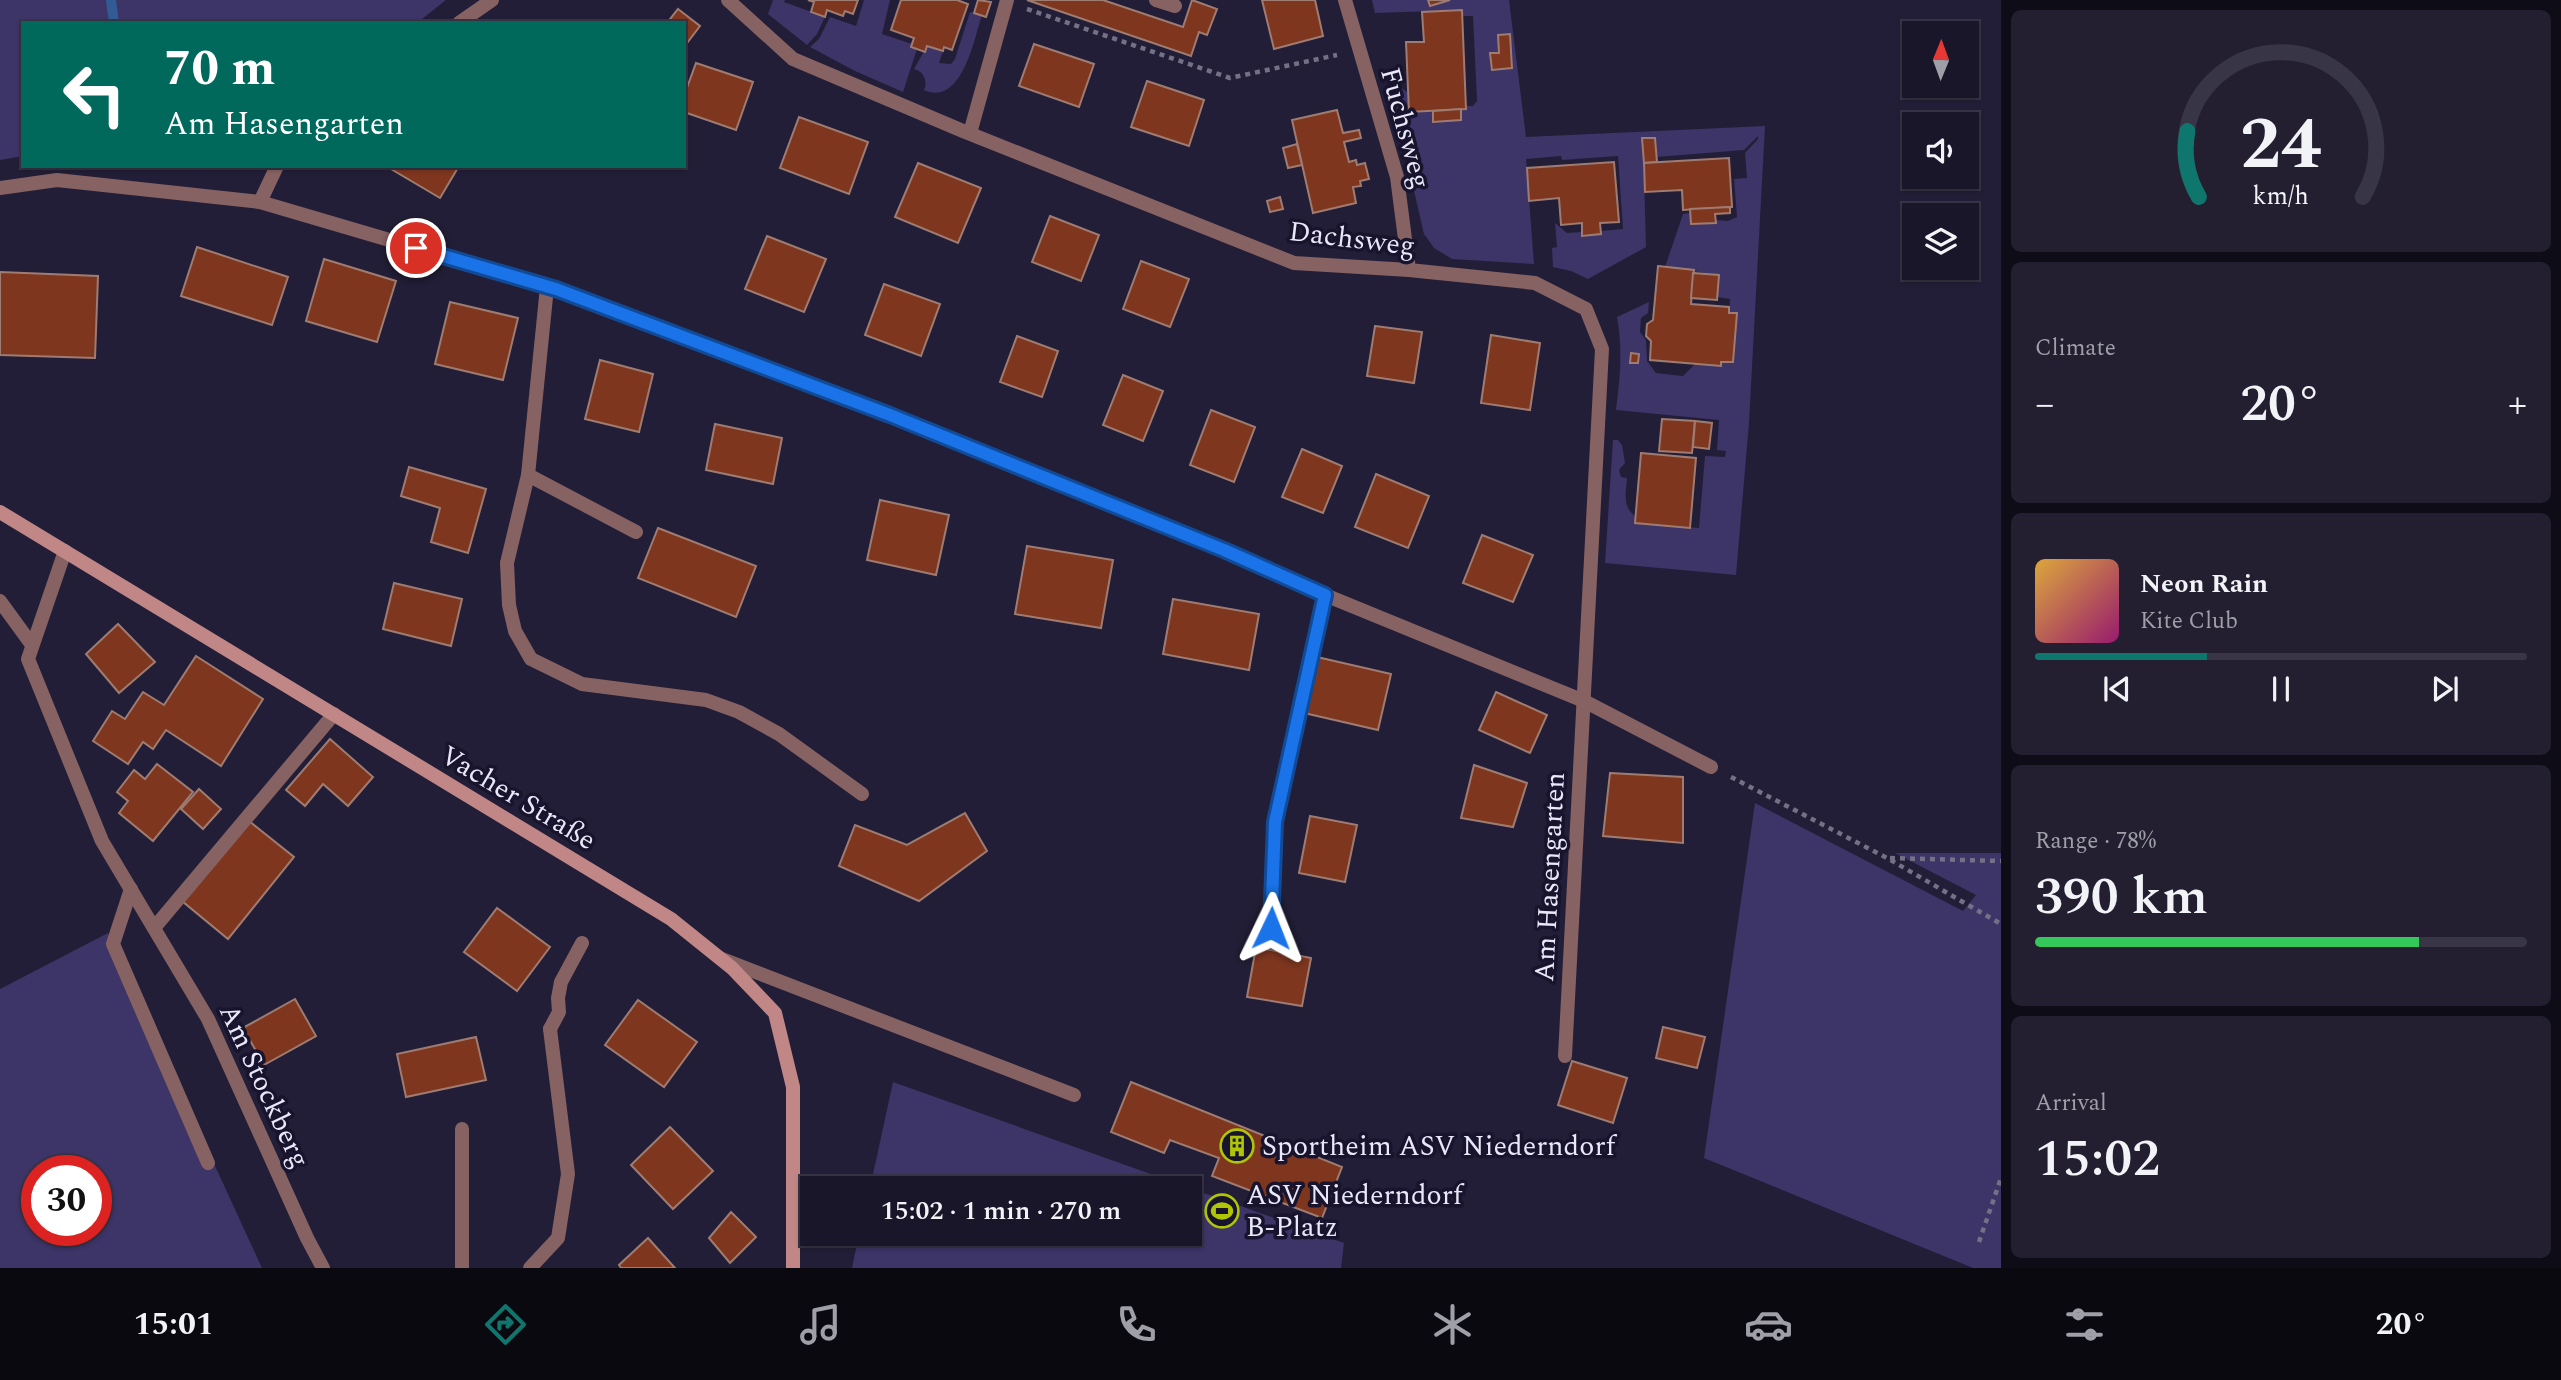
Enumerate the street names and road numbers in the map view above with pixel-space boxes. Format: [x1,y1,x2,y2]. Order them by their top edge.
street label: Fuchsweg [1368,62,1442,194]
street label: Dachsweg [1286,210,1418,268]
street label: Vacher Straße [432,734,604,862]
street label: Am Hasengarten [1523,771,1577,983]
street label: Am Stockberg [207,997,321,1175]

